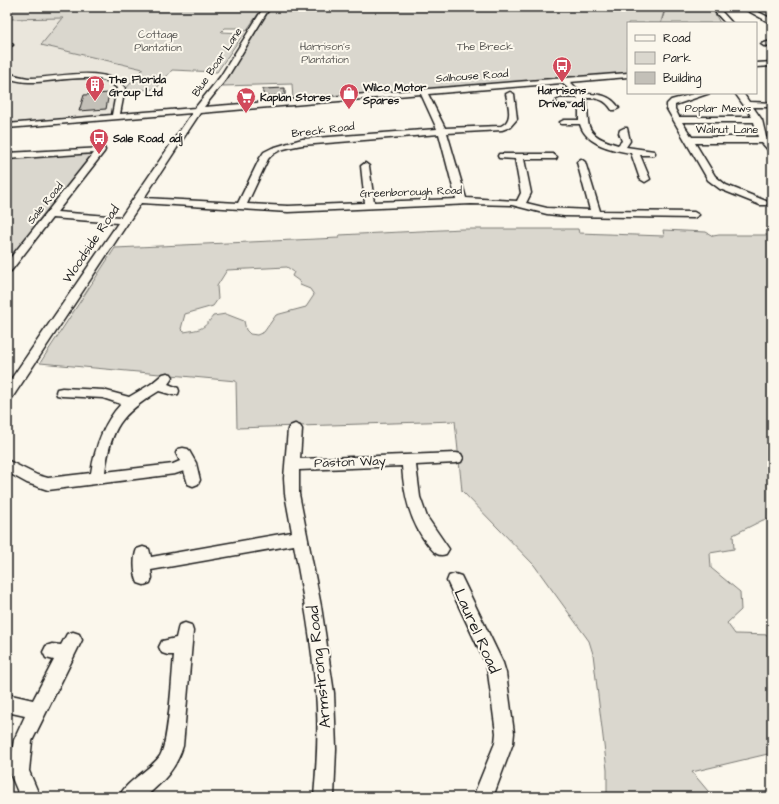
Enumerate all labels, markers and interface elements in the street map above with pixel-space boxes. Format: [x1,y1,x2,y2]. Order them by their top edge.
legend [627,22,757,94]
street label: Blue Boar Lane [188,25,246,99]
park label: Cottage Plantation [134,27,182,55]
text: Road [663,30,691,47]
park label: Harrison's Plantation [300,39,351,67]
park label: The Breck [457,39,513,54]
text: Park [663,50,691,67]
bus stop icon: Harrisons Drive, adj [551,55,573,83]
street label: Salhouse Road [435,66,509,86]
text: Building [663,70,701,88]
place label: The Florida Group Ltd [108,72,167,101]
building icon: The Florida Group Ltd [84,74,106,102]
place label: Wilco Motor Spares [362,80,427,109]
shop icon: Wilco Motor Spares [338,82,360,110]
place label: Harrisons Drive, adj [537,83,587,112]
supermarket icon: Kaplan Stores [235,86,257,114]
place label: Kaplan Stores [260,90,331,106]
street label: Poplar Mews [685,101,752,116]
street label: Breck Road [291,119,356,141]
street label: Walnut Lane [696,122,758,137]
bus stop icon: Sale Road, adj [88,127,110,155]
place label: Sale Road, adj [112,131,184,147]
street label: Sale Road [23,179,67,227]
street label: Greenborough Road [360,183,463,202]
street label: Woodside Road [58,201,124,287]
street label: Paston Way [314,452,386,473]
street label: Laurel Road [449,585,505,677]
street label: Armstrong Road [302,604,337,729]

